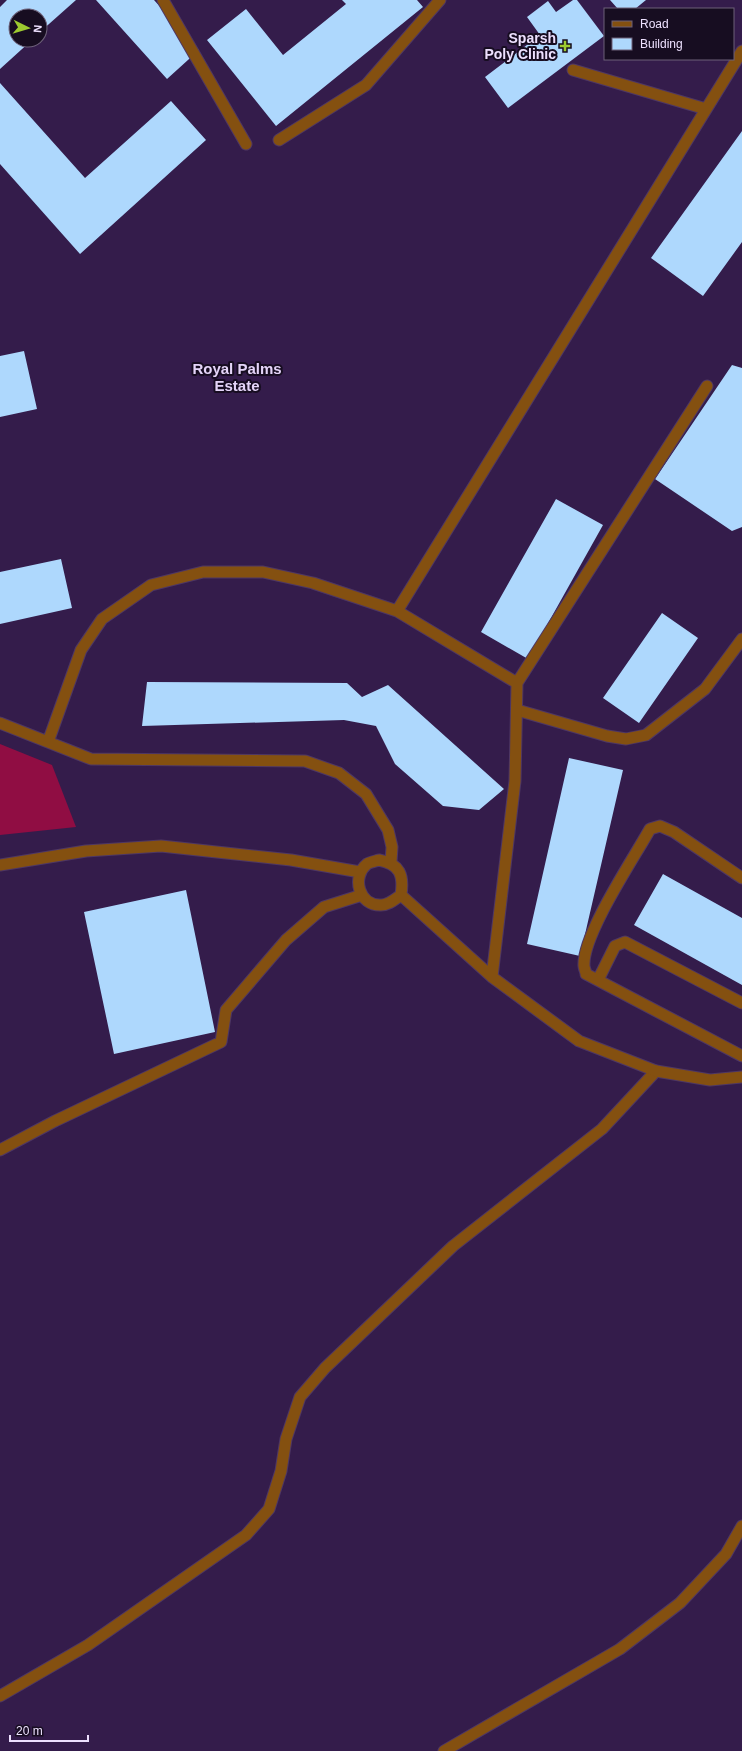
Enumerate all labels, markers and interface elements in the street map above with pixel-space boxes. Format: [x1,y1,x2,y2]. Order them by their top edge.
north arrow [8,8,48,48]
legend [604,8,734,60]
text: Road [640,17,669,31]
text: N [32,24,44,33]
place label: Sparsh Poly Clinic [484,30,556,62]
text: Building [640,37,683,51]
marker: Sparsh Poly Clinic [559,40,571,52]
district label: Royal Palms Estate [192,360,282,394]
scale bar [10,1717,88,1743]
text: 20 m [16,1724,43,1738]

